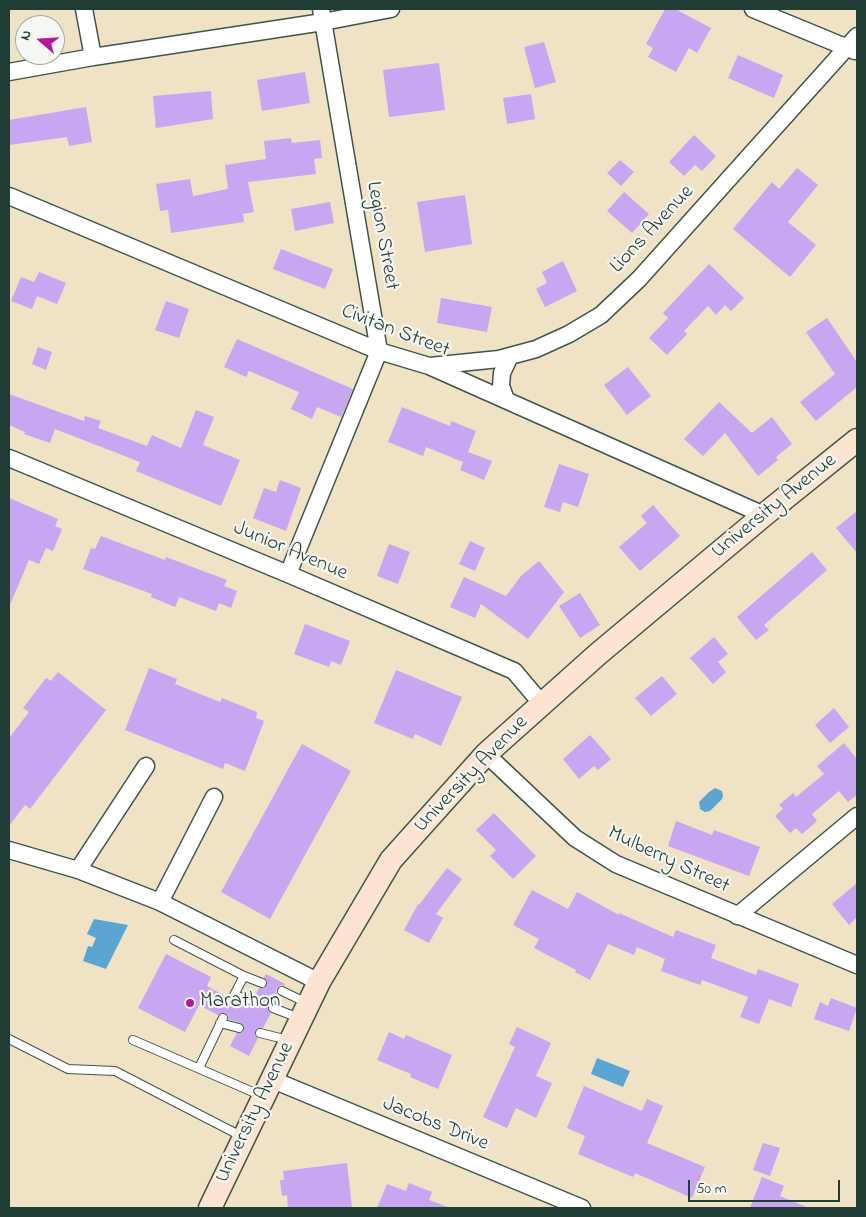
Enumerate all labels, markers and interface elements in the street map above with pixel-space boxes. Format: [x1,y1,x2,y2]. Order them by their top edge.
north arrow [15,15,65,65]
text: N [15,27,38,43]
street label: Legion Street [359,180,403,292]
street label: Lions Avenue [606,181,700,279]
street label: Civitan Street [337,300,453,364]
street label: University Avenue [708,449,842,565]
street label: Junior Avenue [229,517,351,587]
street label: University Avenue [410,711,534,839]
street label: Mulberry Street [603,822,733,900]
place label: Marathon [200,990,280,1016]
marker: Marathon [184,997,196,1009]
street label: University Avenue [211,1039,301,1187]
street label: Jacobs Drive [378,1092,492,1158]
scale bar [691,1170,844,1202]
text: 50 m [696,1178,726,1200]

